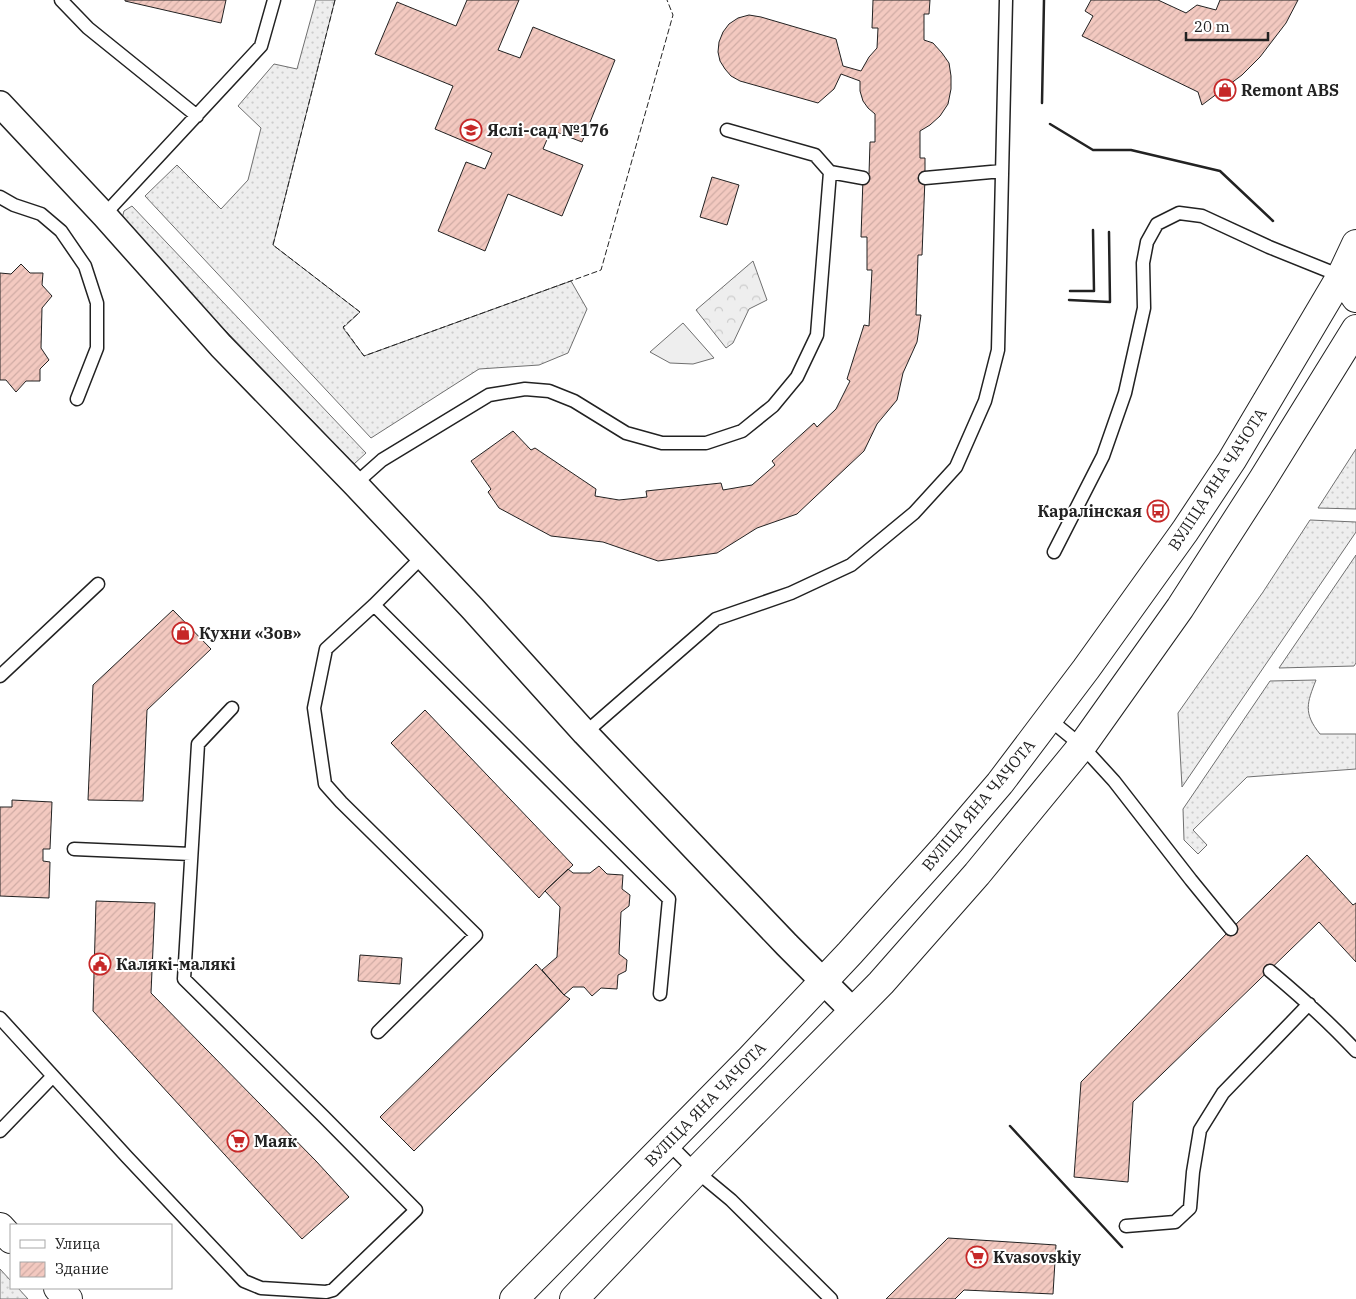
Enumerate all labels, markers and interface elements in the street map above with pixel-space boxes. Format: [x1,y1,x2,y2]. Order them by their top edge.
scale bar [1186,10,1268,42]
text: 20 m [1194,17,1230,36]
shop icon: Remont ABS [1213,78,1237,102]
place label: Remont ABS [1241,80,1339,100]
school or university icon: Яслі-сад №176 [459,118,483,142]
place label: Яслі-сад №176 [487,120,609,140]
street label: ВУЛІЦА ЯНА ЧАЧОТА [1164,404,1270,554]
bus stop icon: Каралінская [1146,499,1170,523]
place label: Каралінская [1037,501,1142,521]
shop icon: Кухни «Зов» [171,621,195,645]
place label: Кухни «Зов» [199,623,301,643]
street label: ВУЛІЦА ЯНА ЧАЧОТА [917,735,1039,875]
public building icon: Калякі-малякі [88,952,112,976]
place label: Калякі-малякі [116,954,236,974]
street label: ВУЛІЦА ЯНА ЧАЧОТА [640,1037,770,1171]
supermarket icon: Маяк [226,1129,250,1153]
place label: Маяк [254,1131,297,1151]
legend [10,1224,172,1289]
text: Улица [55,1234,100,1253]
supermarket icon: Kvasovskiy [965,1245,989,1269]
place label: Kvasovskiy [993,1247,1082,1267]
text: Здание [55,1259,109,1278]

